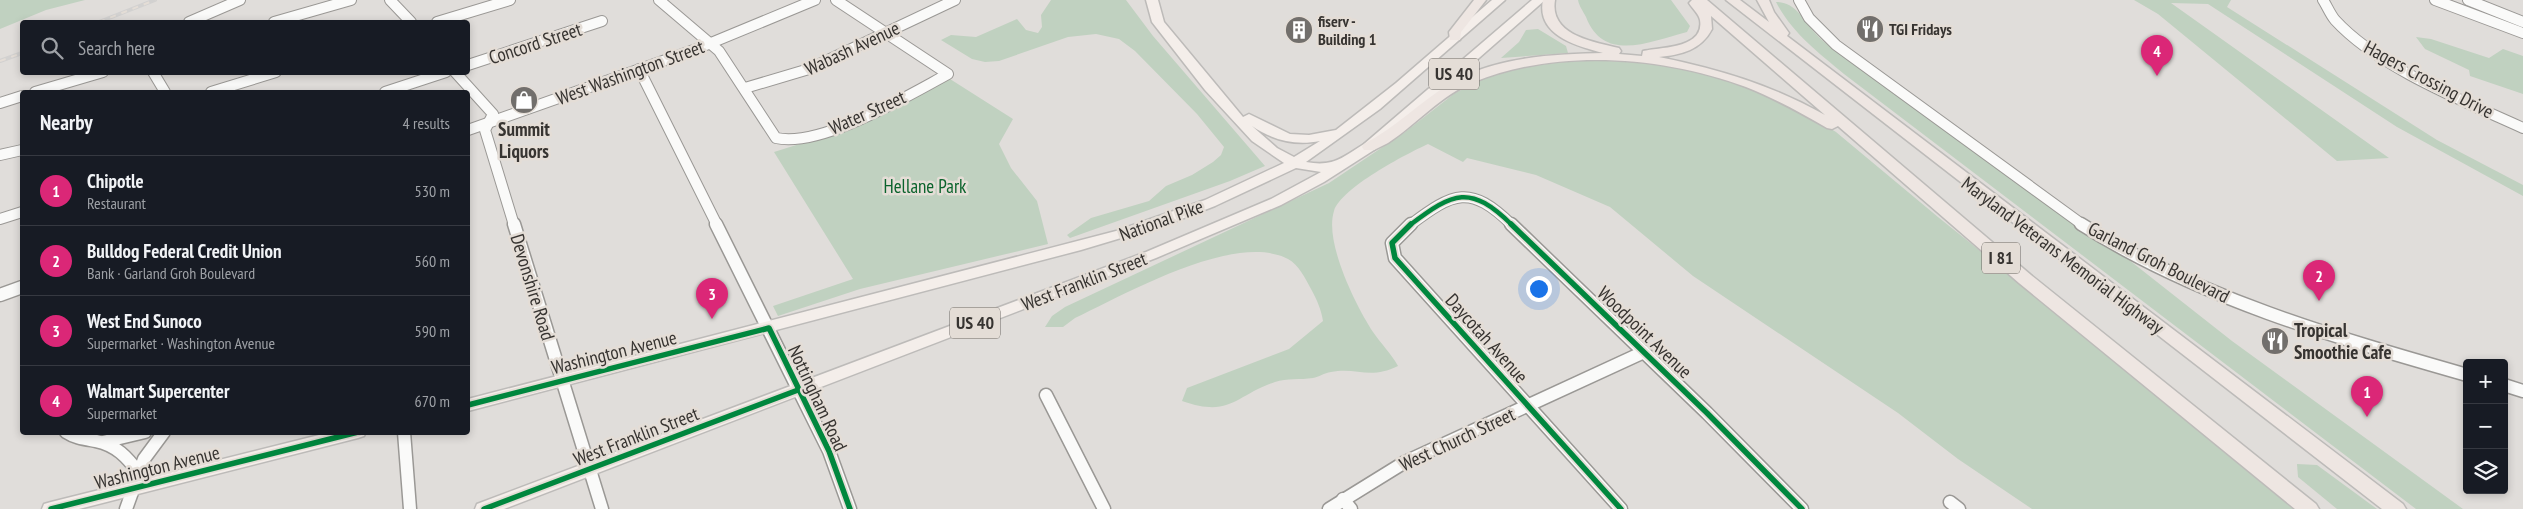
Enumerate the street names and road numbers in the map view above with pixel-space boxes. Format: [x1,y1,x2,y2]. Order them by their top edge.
street label: Concord Street [486,16,585,69]
street label: Wabash Avenue [801,16,903,80]
street label: West Washington Street [553,34,708,110]
street label: Hagers Crossing Drive [2360,35,2498,123]
road number: US 40 [1429,59,1479,90]
street label: Water Street [825,84,910,139]
street label: Maryland Veterans Memorial Highway [1957,171,2170,339]
street label: National Pike [1116,194,1206,246]
street label: Garland Groh Boulevard [2084,216,2234,308]
street label: Devonshire Road [505,231,561,343]
road number: I 81 [1982,242,2020,274]
street label: West Franklin Street [1018,246,1151,316]
street label: Woodpoint Avenue [1593,281,1697,383]
street label: Daycotah Avenue [1441,288,1534,388]
road number: US 40 [950,307,1000,338]
street label: Washington Avenue [549,325,679,379]
street label: Nottingham Road [783,341,853,455]
street label: West Franklin Street [570,401,703,471]
street label: West Church Street [1395,401,1519,476]
street label: Washington Avenue [92,440,222,494]

